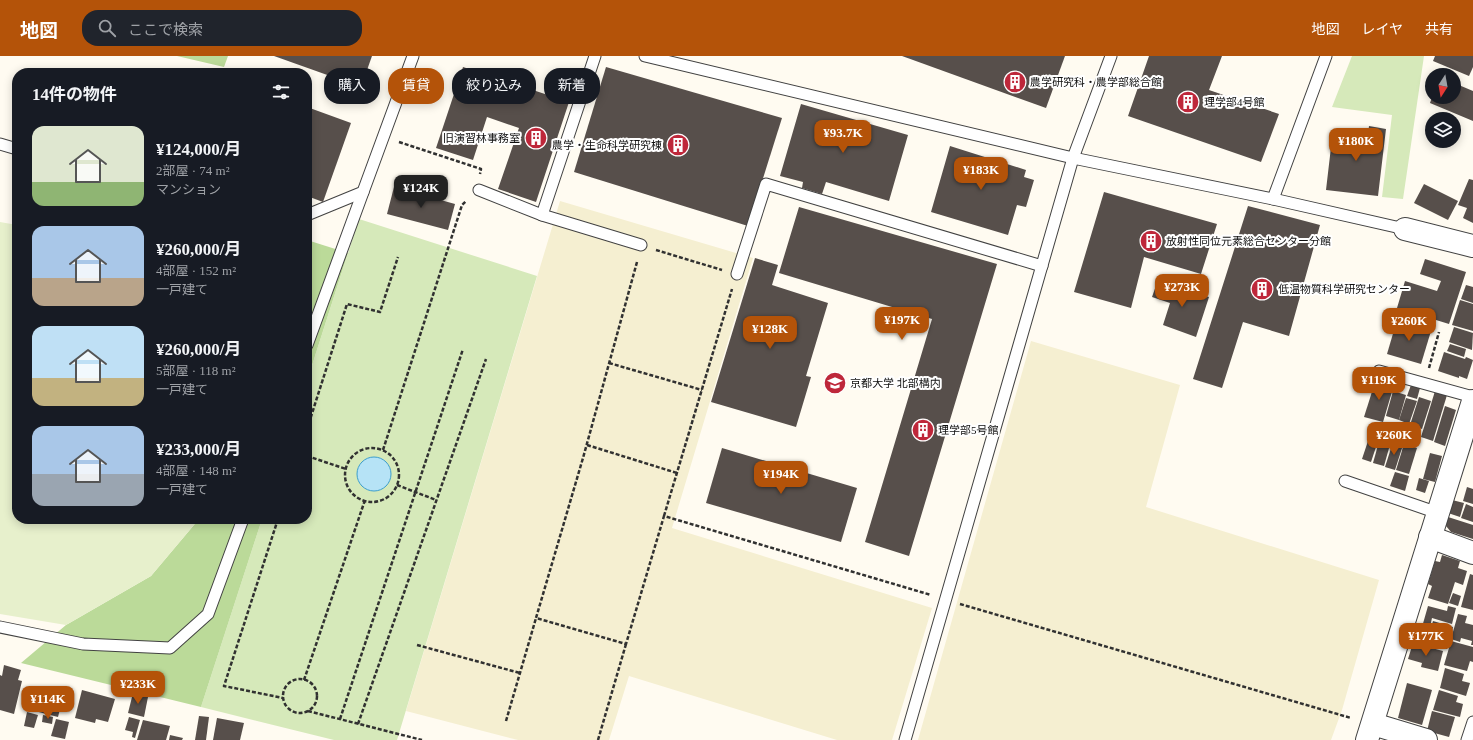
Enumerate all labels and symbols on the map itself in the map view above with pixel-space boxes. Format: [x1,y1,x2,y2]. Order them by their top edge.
north arrow [1425,68,1461,104]
building icon: 農学研究科・農学部総合館 [1002,69,1028,95]
place label: 農学研究科・農学部総合館 [1030,76,1162,88]
building icon: 理学部4号館 [1175,89,1201,115]
place label: 理学部4号館 [1204,96,1265,108]
pin: ¥93.7K [810,120,876,154]
building icon: 旧演習林事務室 [523,125,549,151]
pin: ¥180K [1328,128,1384,162]
place label: 旧演習林事務室 [443,132,520,144]
building icon: 農学・生命科学研究棟 [665,132,691,158]
place label: 農学・生命科学研究棟 [552,139,662,151]
pin: ¥183K [953,157,1009,191]
pin: ¥124K [393,175,449,209]
building icon: 放射性同位元素総合センター分館 [1138,228,1164,254]
place label: 放射性同位元素総合センター分館 [1166,235,1331,247]
pin: ¥273K [1154,274,1210,308]
building icon: 低温物質科学研究センター [1249,276,1275,302]
place label: 低温物質科学研究センター [1278,283,1410,295]
pin: ¥197K [874,307,930,341]
pin: ¥260K [1381,308,1437,342]
pin: ¥128K [742,316,798,350]
pin: ¥119K [1351,367,1407,401]
school or university icon: 京都大学 北部構内 [822,370,848,396]
place label: 京都大学 北部構内 [850,377,941,389]
building icon: 理学部5号館 [910,417,936,443]
pin: ¥260K [1366,422,1422,456]
place label: 理学部5号館 [938,424,999,436]
pin: ¥194K [753,461,809,495]
pin: ¥177K [1398,623,1454,657]
pin: ¥233K [110,671,166,705]
pin: ¥114K [20,686,76,720]

